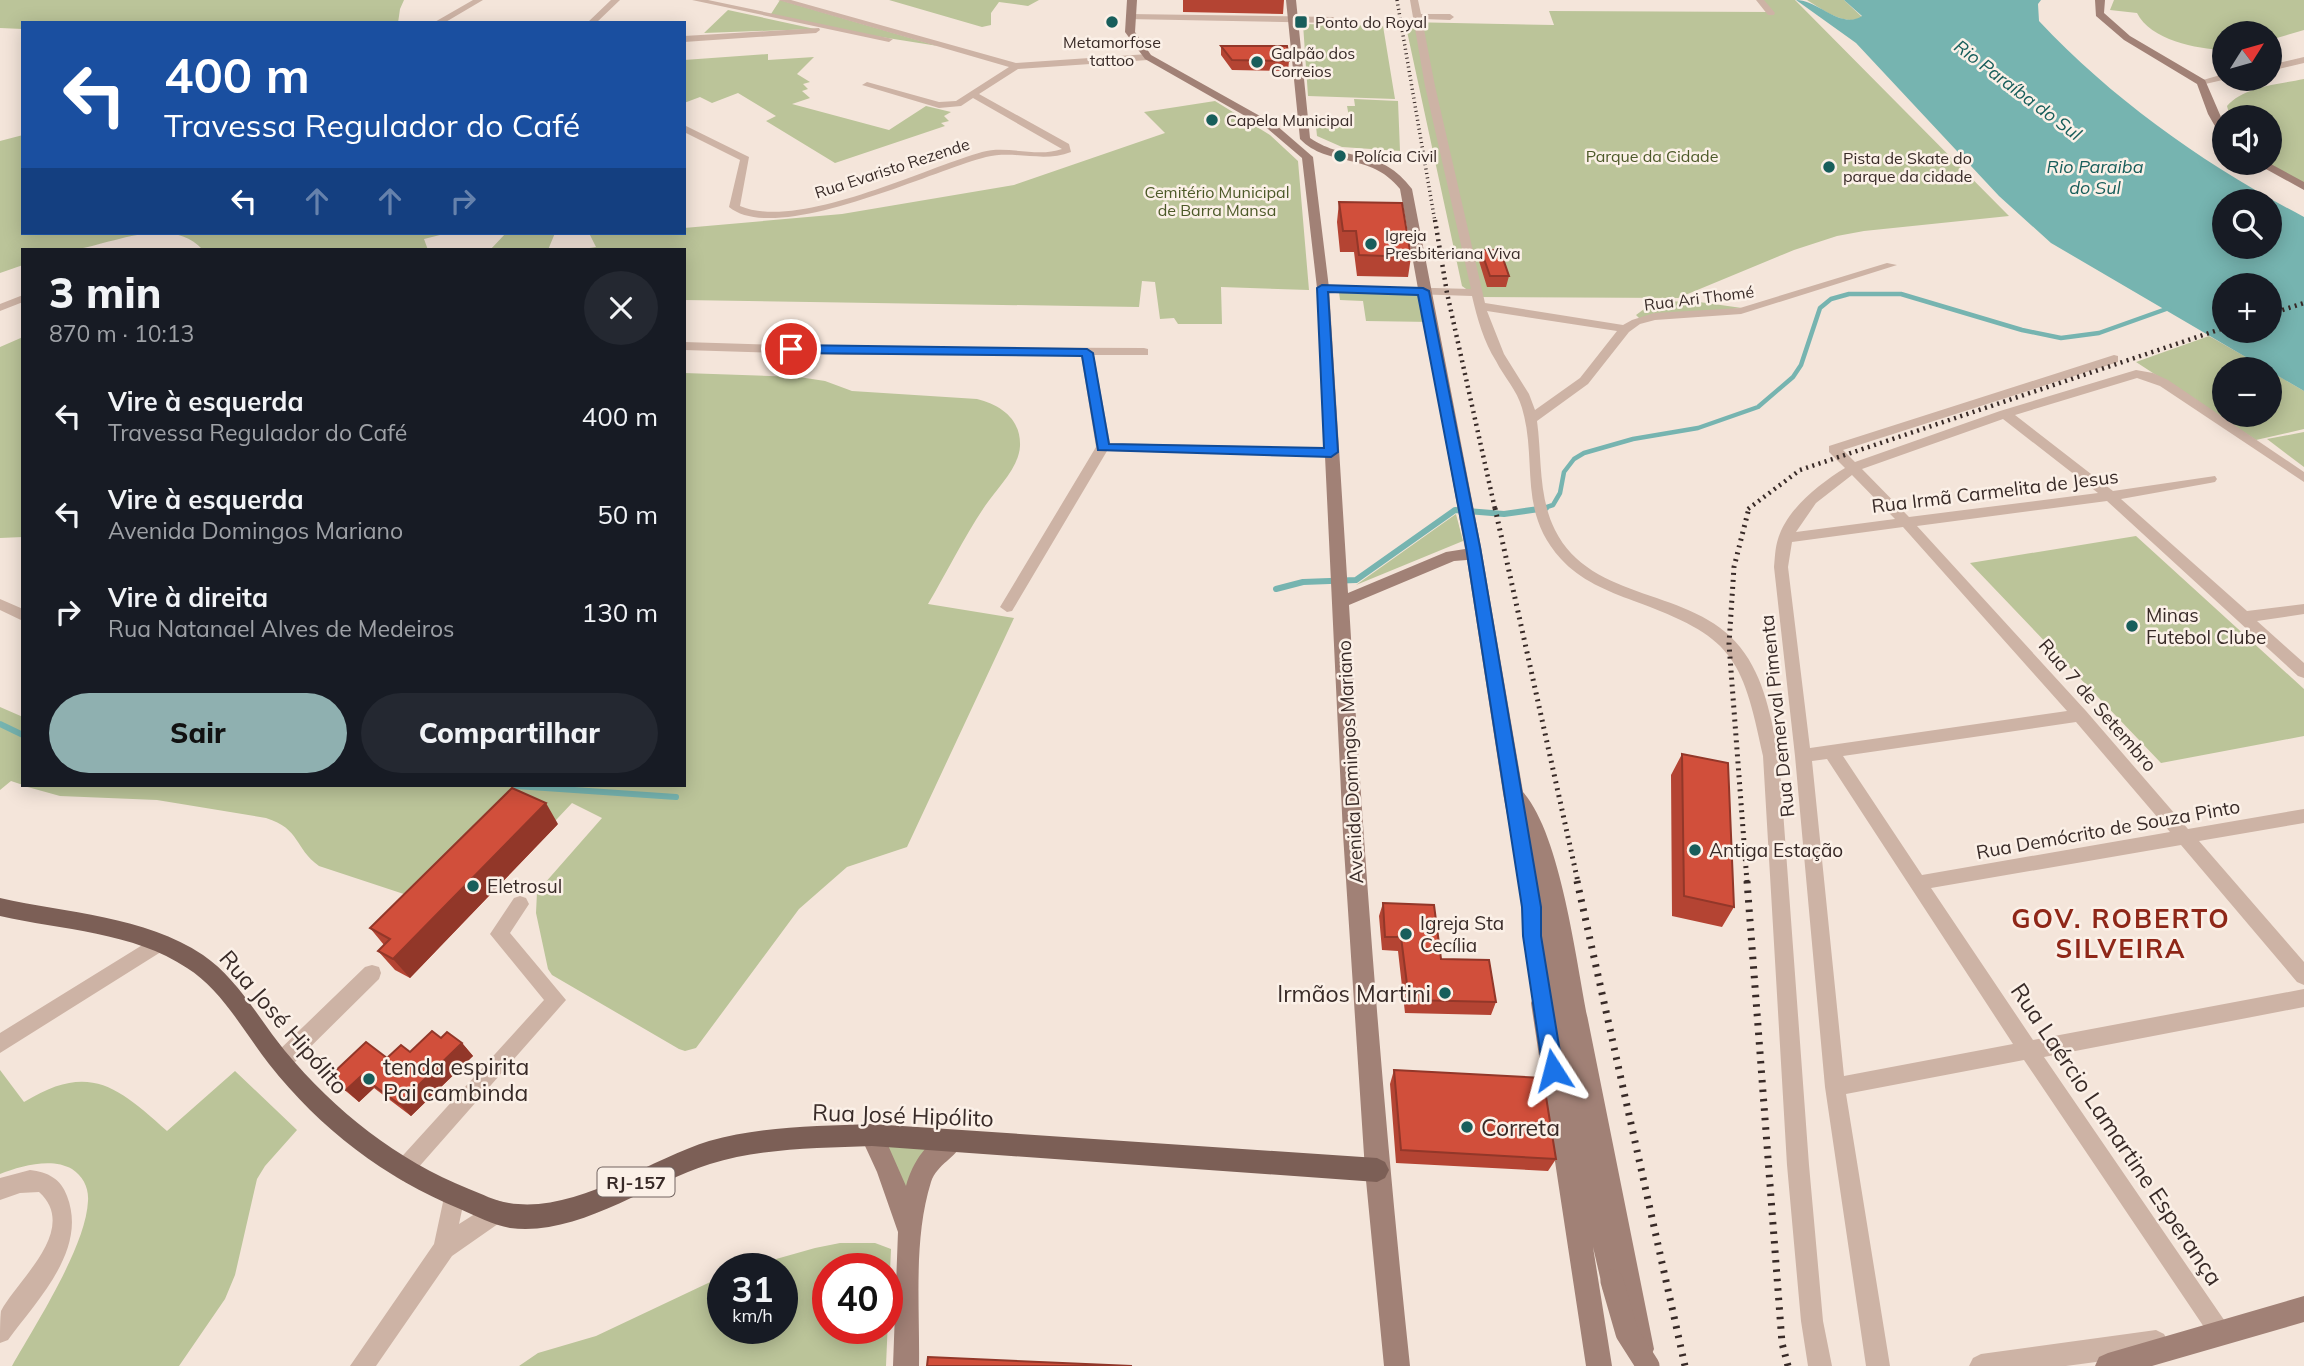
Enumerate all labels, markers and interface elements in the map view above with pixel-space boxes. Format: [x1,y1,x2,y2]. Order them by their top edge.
place label: Ponto do Royal [1315,12,1427,32]
marker: Metamorfose tattoo [1104,14,1120,30]
marker: Ponto do Royal [1293,14,1309,30]
north arrow [2212,21,2282,91]
map controls [2212,21,2282,427]
place label: Metamorfose tattoo [1063,32,1161,70]
water label: Rio Paraíba do Sul [1950,35,2087,146]
place label: Galpão dos Correios [1271,43,1355,81]
text: 400 m [164,44,310,105]
icon: left [49,49,140,140]
marker: Galpão dos Correios [1249,54,1265,70]
text: Travessa Regulador do Café [164,105,580,145]
button: sound [2212,105,2282,175]
place label: Capela Municipal [1226,110,1353,130]
marker: Capela Municipal [1204,112,1220,128]
street label: Rua Evaristo Rezende [812,134,972,202]
place label: Polícia Civil [1354,146,1437,166]
park label: Parque da Cidade [1586,146,1718,166]
marker: Polícia Civil [1332,148,1348,164]
place label: Pista de Skate do parque da cidade [1843,148,1972,186]
water label: Rio Paraiba do Sul [2047,155,2144,199]
marker: Pista de Skate do parque da cidade [1821,159,1837,175]
icon: left [225,182,263,220]
icon: ahead [298,182,336,220]
icon: ahead [371,182,409,220]
icon: right [444,182,482,220]
park label: Cemitério Municipal de Barra Mansa [1145,182,1289,220]
button: search [2212,189,2282,259]
place label: Igreja Presbiteriana Viva [1385,225,1521,263]
marker: Igreja Presbiteriana Viva [1363,236,1379,252]
text: 3 min [49,266,162,319]
button: close [584,271,658,345]
button: + [2212,273,2282,343]
street label: Rua Ari Thomé [1643,281,1755,315]
text: 870 m · 10:13 [49,319,194,348]
pin [761,319,821,379]
icon: arrive [772,330,810,368]
button: − [2212,357,2282,427]
text: Vire à esquerda [108,385,304,418]
icon: left [49,397,87,435]
text: 400 m [582,400,658,433]
text: Travessa Regulador do Café [108,418,407,447]
street label: Rua Irmã Carmelita de Jesus [1870,464,2120,518]
text: Vire à esquerda [108,483,304,516]
icon: left [49,495,87,533]
text: 50 m [597,498,658,531]
text: Avenida Domingos Mariano [108,516,403,545]
text: Vire à direita [108,581,268,614]
icon: right [49,593,87,631]
text: 130 m [582,596,658,629]
place label: Minas Futebol Clube [2146,603,2266,649]
text: Rua Natanael Alves de Medeiros [108,614,455,643]
street label: Rua Demerval Pimenta [1754,614,1800,818]
marker: Minas Futebol Clube [2124,618,2140,634]
street label: Rua 7 de Setembro [2034,634,2162,776]
street label: Avenida Domingos Mariano [1332,640,1368,884]
button: Sair [49,693,347,773]
button: Compartilhar [361,693,658,773]
street label: Rua Demócrito de Souza Pinto [1974,794,2242,864]
place label: Antiga Estação [1709,838,1843,862]
marker: Antiga Estação [1687,842,1703,858]
place label: Eletrosul [487,874,562,898]
marker: Eletrosul [465,878,481,894]
district label: GOV. ROBERTO SILVEIRA [2011,902,2231,965]
place label: Igreja Sta Cecília [1420,911,1504,957]
marker: Igreja Sta Cecília [1398,926,1414,942]
street label: Rua José Hipólito [213,944,355,1100]
street label: Rua Laércio Lamartine Esperança [2005,977,2229,1291]
place label: Irmãos Martini [1277,979,1431,1008]
marker: Irmãos Martini [1437,985,1453,1001]
position arrow [1516,1033,1590,1107]
place label: tenda espirita Pai cambinda [383,1052,529,1107]
marker: tenda espirita Pai cambinda [361,1071,377,1087]
street label: Rua José Hipólito [812,1097,994,1133]
place label: Correta [1481,1113,1560,1142]
marker: Correta [1459,1119,1475,1135]
road number: RJ-157 [598,1168,674,1196]
speed limit sign: 40 [812,1253,903,1344]
text: 31 [731,1267,774,1311]
text: km/h [732,1304,773,1327]

